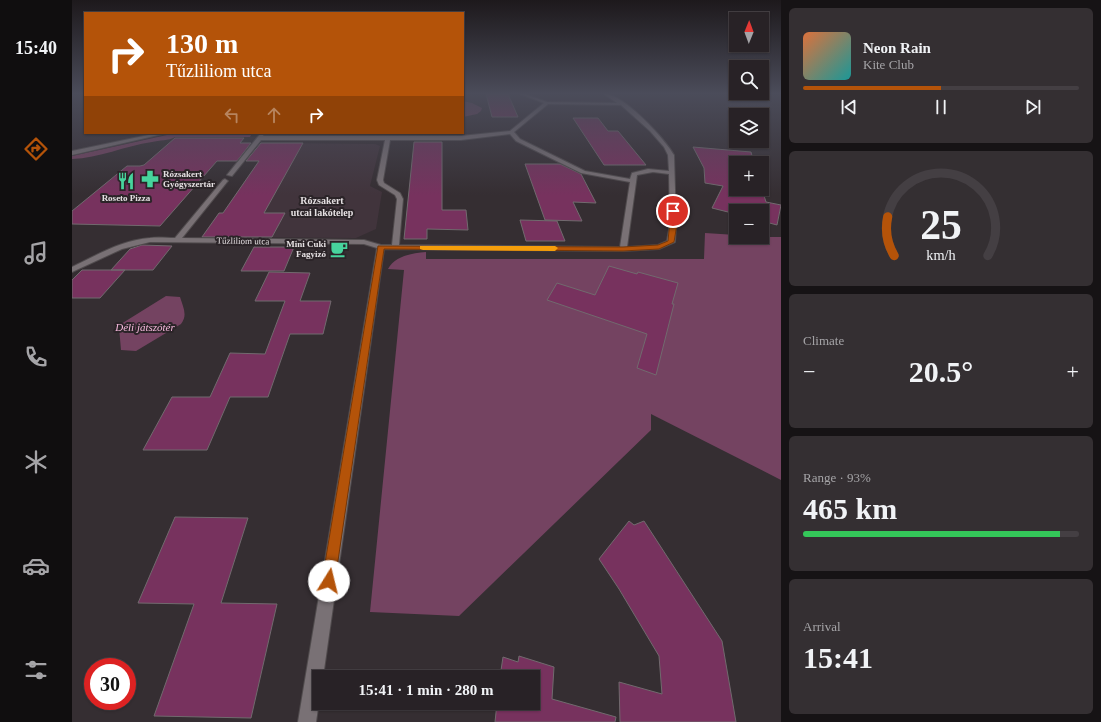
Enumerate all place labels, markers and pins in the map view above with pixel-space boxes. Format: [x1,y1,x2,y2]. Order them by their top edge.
pharmacy icon: Rózsakert Gyógyszertár [140,169,160,189]
place label: Rózsakert Gyógyszertár [163,169,215,189]
restaurant icon: Roseto Pizza [116,171,136,191]
place label: Roseto Pizza [102,193,151,203]
pin [656,194,690,228]
place label: Mini Cuki Fagyizó [286,239,326,259]
cafe icon: Mini Cuki Fagyizó [329,239,349,259]

